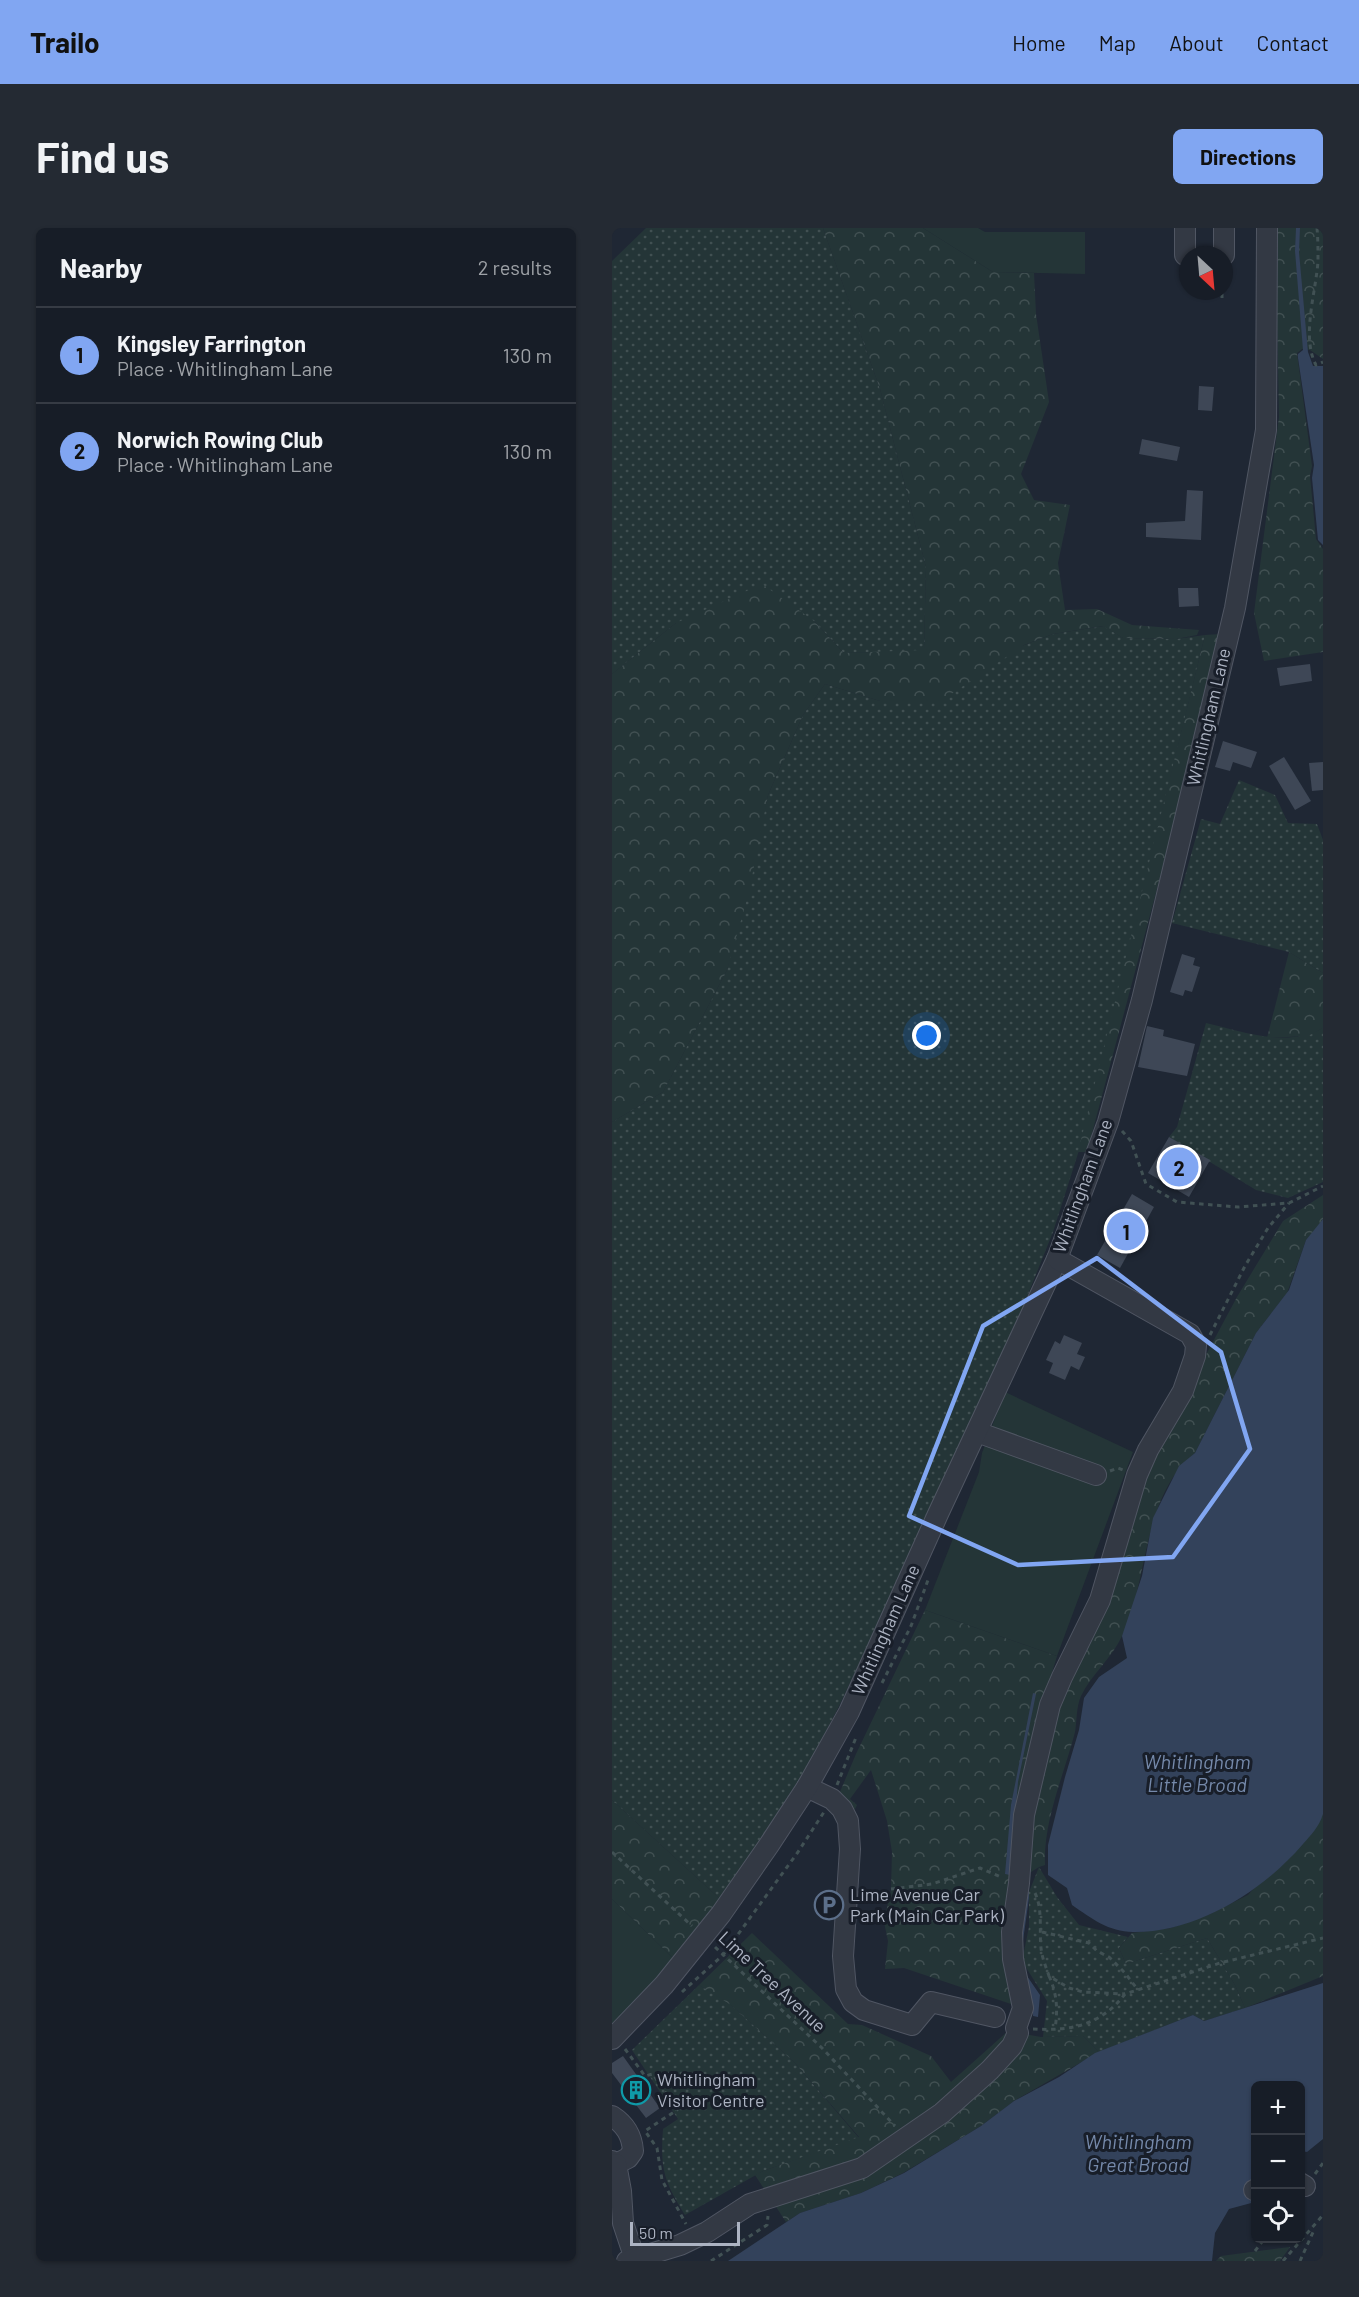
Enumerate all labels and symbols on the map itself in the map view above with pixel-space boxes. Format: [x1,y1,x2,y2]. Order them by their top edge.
north arrow [1179,246,1233,300]
street label: Whitlingham Lane [1181,646,1235,788]
your location [912,1021,941,1050]
street label: Whitlingham Lane [1048,1116,1116,1256]
pin: 2 [1160,1144,1198,1190]
pin: 1 [1106,1208,1146,1254]
street label: Whitlingham Lane [846,1561,924,1698]
water label: Whitlingham Little Broad [1144,1749,1250,1796]
place label: Lime Avenue Car Park (Main Car Park) [850,1883,1004,1926]
parking icon: Lime Avenue Car Park (Main Car Park) [813,1889,845,1921]
street label: Lime Tree Avenue [715,1926,831,2037]
place label: Whitlingham Visitor Centre [657,2068,765,2111]
building icon: Whitlingham Visitor Centre [620,2074,652,2106]
water label: Whitlingham Great Broad [1085,2129,1191,2176]
scale bar [630,2219,740,2246]

